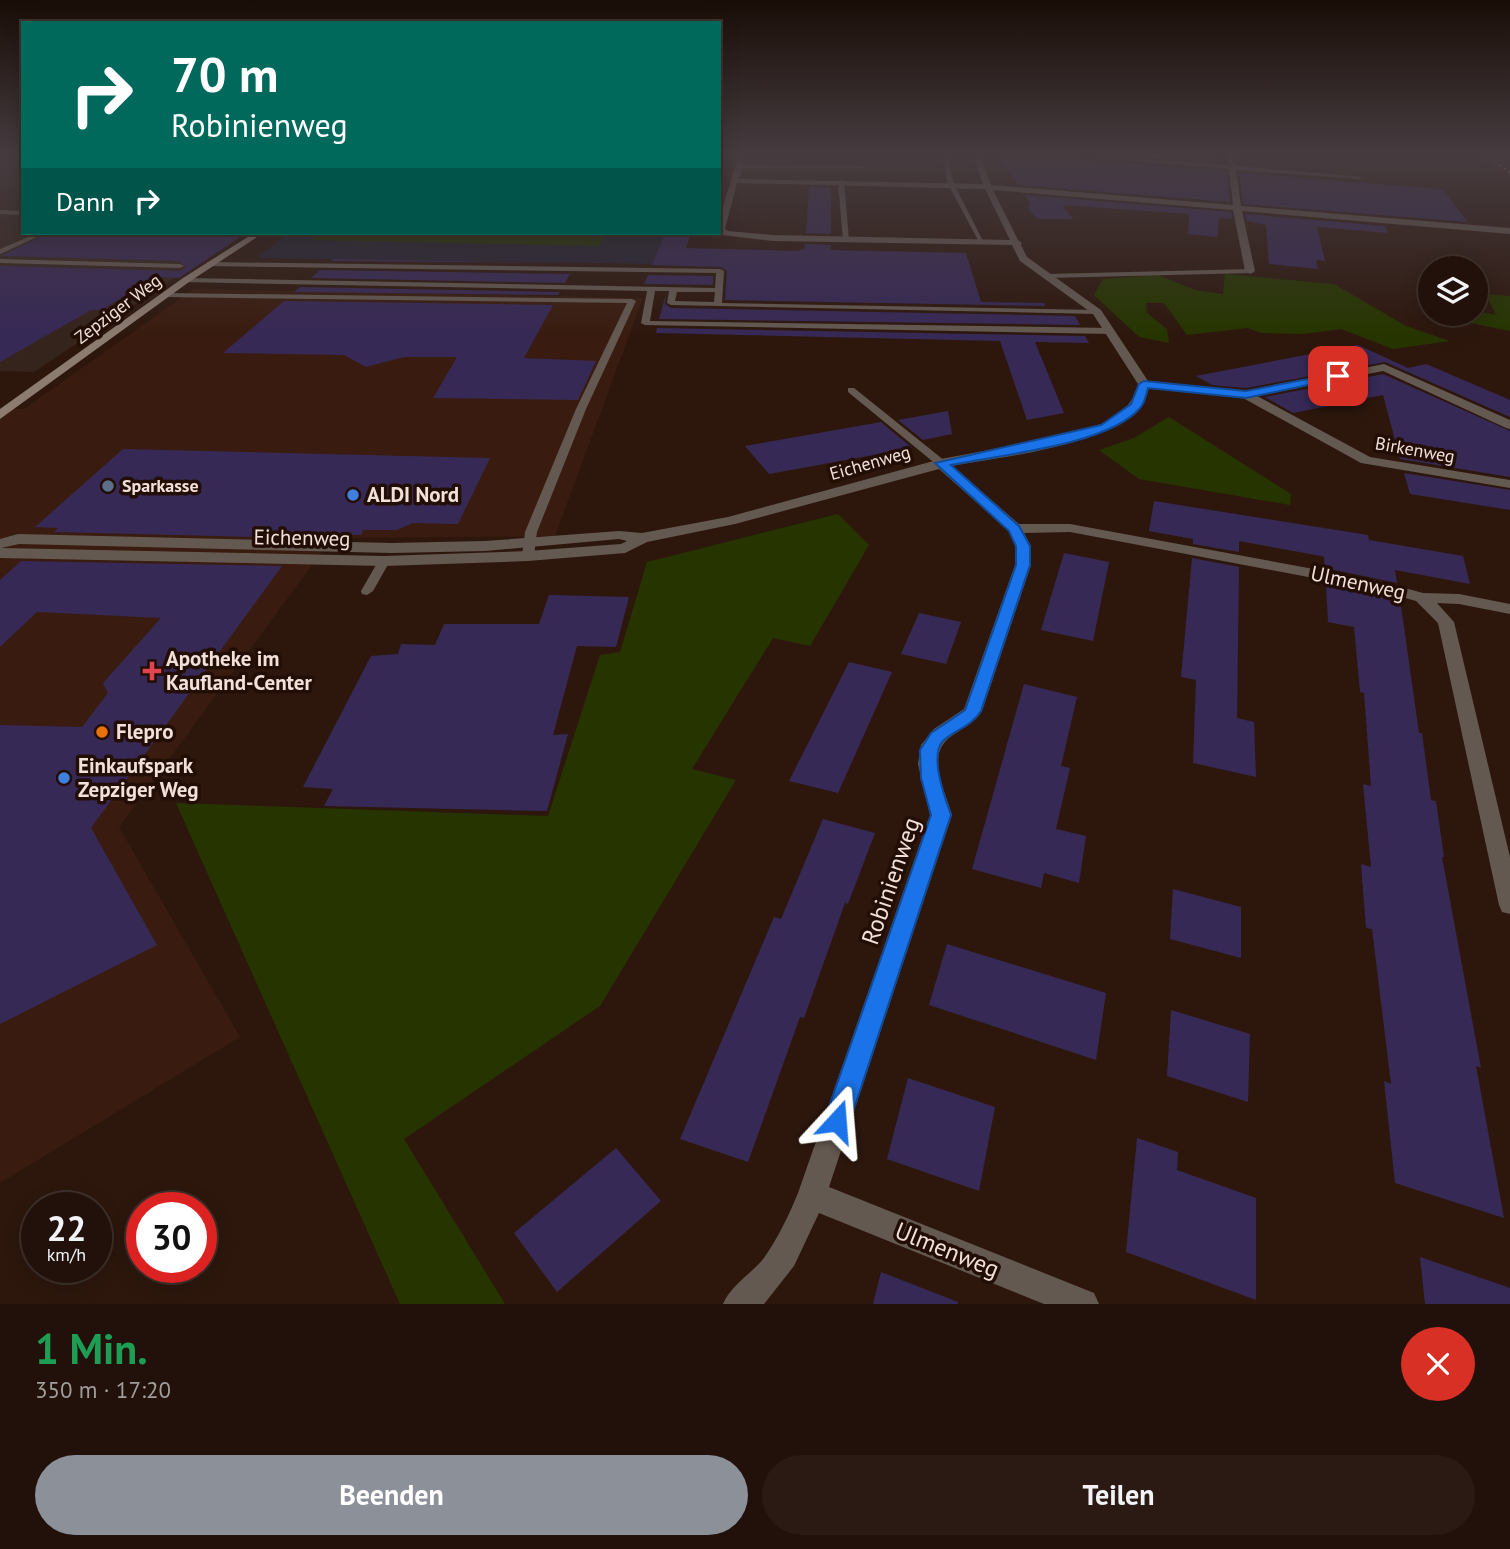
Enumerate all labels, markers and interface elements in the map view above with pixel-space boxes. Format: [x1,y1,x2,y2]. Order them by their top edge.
text: 70 m [171,42,278,106]
icon: right [56,49,147,140]
text: Robinienweg [171,104,348,146]
icon: right [128,182,166,220]
text: Dann [56,185,114,218]
map controls [1418,256,1488,326]
button: layers [1418,256,1488,326]
street label: Zepziger Weg [70,269,166,349]
pin [1308,346,1368,406]
icon: arrive [1319,357,1357,395]
street label: Birkenweg [1373,431,1457,468]
street label: Eichenweg [827,440,913,485]
place label: Sparkasse [122,474,199,497]
marker: Sparkasse [100,478,116,494]
place label: ALDI Nord [367,481,459,508]
marker: ALDI Nord [345,487,361,503]
street label: Eichenweg [253,523,351,552]
street label: Ulmenweg [1308,559,1408,606]
place label: Apotheke im Kaufland-Center [166,645,312,696]
marker: Apotheke im Kaufland-Center [144,663,160,679]
place label: Flepro [116,718,174,745]
marker: Flepro [94,724,110,740]
place label: Einkaufspark Zepziger Weg [78,752,199,803]
marker: Einkaufspark Zepziger Weg [56,770,72,786]
street label: Robinienweg [854,813,927,949]
position arrow [800,1084,874,1158]
speed limit sign: 30 [126,1192,217,1283]
text: 22 [47,1205,86,1251]
street label: Ulmenweg [891,1215,1004,1284]
text: km/h [47,1243,86,1266]
text: 1 Min. [35,1321,148,1376]
button: close [1401,1327,1475,1401]
text: 350 m · 17:20 [35,1375,171,1404]
button: Beenden [35,1455,748,1535]
button: Teilen [762,1455,1475,1535]

